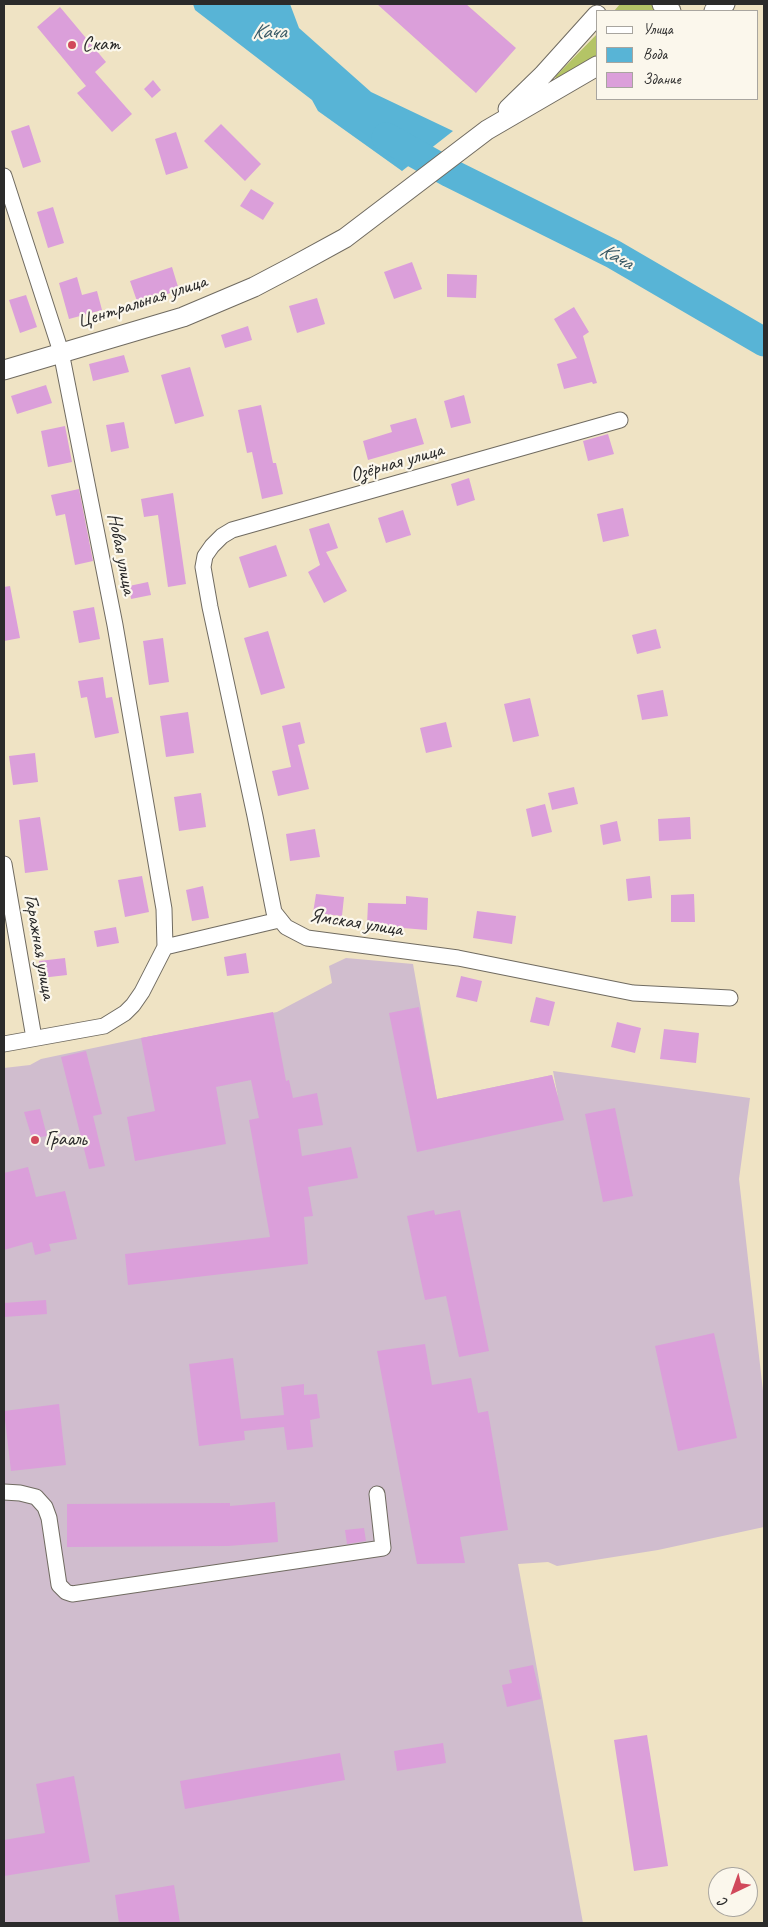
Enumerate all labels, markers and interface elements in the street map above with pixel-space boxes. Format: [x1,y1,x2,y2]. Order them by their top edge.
legend [596,10,758,100]
water label: Кача [252,19,286,45]
text: Улица [643,20,673,39]
place label: Скат [82,33,120,57]
marker: Скат [66,39,78,51]
text: Вода [643,45,667,64]
text: Здание [643,70,681,89]
water label: Кача [595,238,637,276]
street label: Центральная улица [74,270,210,334]
street label: Озёрная улица [348,438,446,488]
street label: Новая улица [101,511,141,597]
street label: Гаражная улица [18,893,60,1001]
street label: Ямская улица [308,904,404,942]
place label: Грааль [45,1128,87,1152]
marker: Грааль [29,1134,41,1146]
north arrow [708,1867,758,1917]
text: С [715,1894,732,1911]

